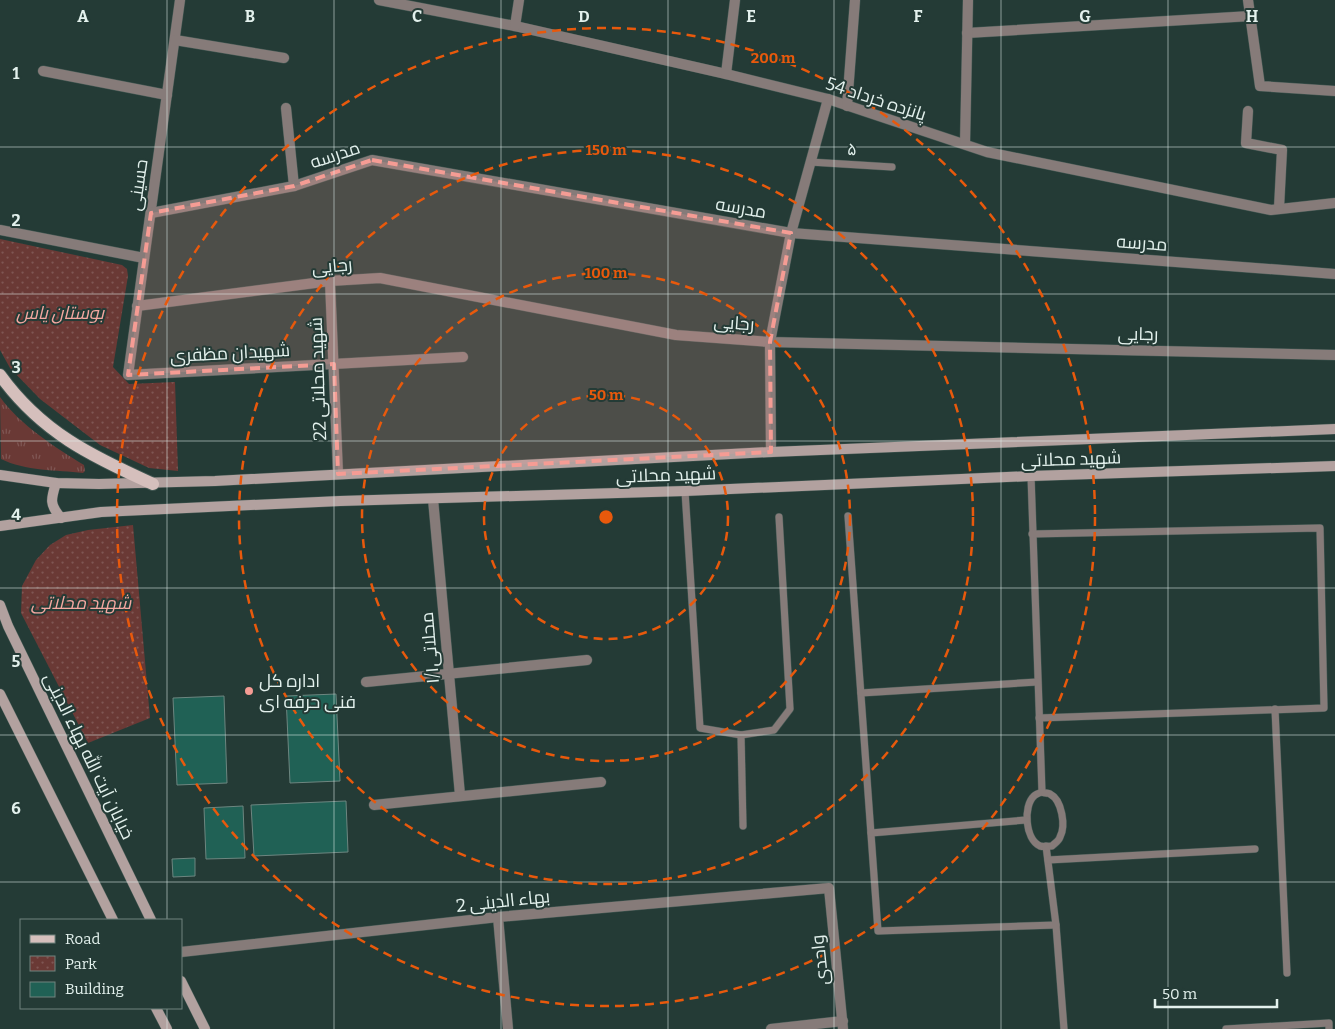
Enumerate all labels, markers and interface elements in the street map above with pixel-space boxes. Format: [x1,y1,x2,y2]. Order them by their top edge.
text: A [77,7,89,26]
text: B [245,7,255,26]
text: C [412,7,422,26]
text: D [578,7,590,26]
text: E [746,7,756,26]
text: F [914,7,923,26]
text: G [1079,7,1091,26]
text: H [1246,7,1259,26]
text: 200 m [751,49,796,67]
text: 1 [13,64,20,83]
street label: پانزده خرداد 54 [823,72,929,127]
street label: مدرسه [307,137,363,173]
street label: ۵ [846,138,858,160]
text: 150 m [585,141,627,159]
street label: حسینی [123,158,153,212]
street label: مدرسه [714,193,768,223]
text: 2 [11,211,21,230]
street label: مدرسه [1116,230,1168,256]
street label: رجایی [311,253,353,279]
text: 100 m [585,264,628,282]
park label: بوستان یاس [16,302,105,324]
street label: رجایی [713,311,755,335]
street label: شهید محلاتی 22 [305,317,331,441]
street label: رجایی [1117,323,1159,345]
street label: شهیدان مظفری [169,339,291,367]
text: 3 [11,358,21,377]
text: 50 m [589,386,624,404]
street label: شهید محلاتی [1020,446,1122,472]
street label: شهید محلاتی [615,462,717,488]
text: 4 [11,505,21,524]
centre of rings [597,508,615,526]
park label: شهید محلاتی [31,592,132,614]
street label: محلاتی۱/۱ [416,611,444,685]
text: 5 [12,652,21,671]
street label: خیابان آیت الله بهاء الدینی [39,669,140,843]
place label: اداره کل فنی حرفه ای [259,670,356,713]
marker: اداره کل فنی حرفه ای [243,685,255,697]
text: 6 [11,799,21,818]
street label: بهاء الدینی 2 [455,885,551,917]
legend [20,919,182,1009]
text: Road [65,930,100,948]
street label: واحدی [806,934,834,986]
text: Park [65,955,97,973]
scale bar [1155,976,1278,1008]
text: Building [65,980,124,998]
text: 50 m [1162,985,1198,1003]

